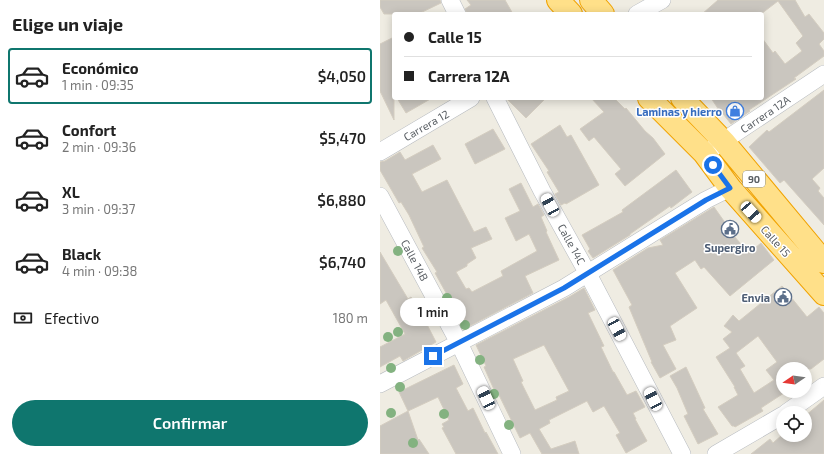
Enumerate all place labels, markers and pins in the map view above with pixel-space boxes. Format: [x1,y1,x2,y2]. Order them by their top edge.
shop icon: Laminas y hierro [725,101,745,121]
place label: Laminas y hierro [636,105,723,119]
public building icon: Supergiro [720,219,740,239]
place label: Supergiro [705,241,756,254]
public building icon: Envia [773,287,793,307]
place label: Envia [741,291,770,304]

